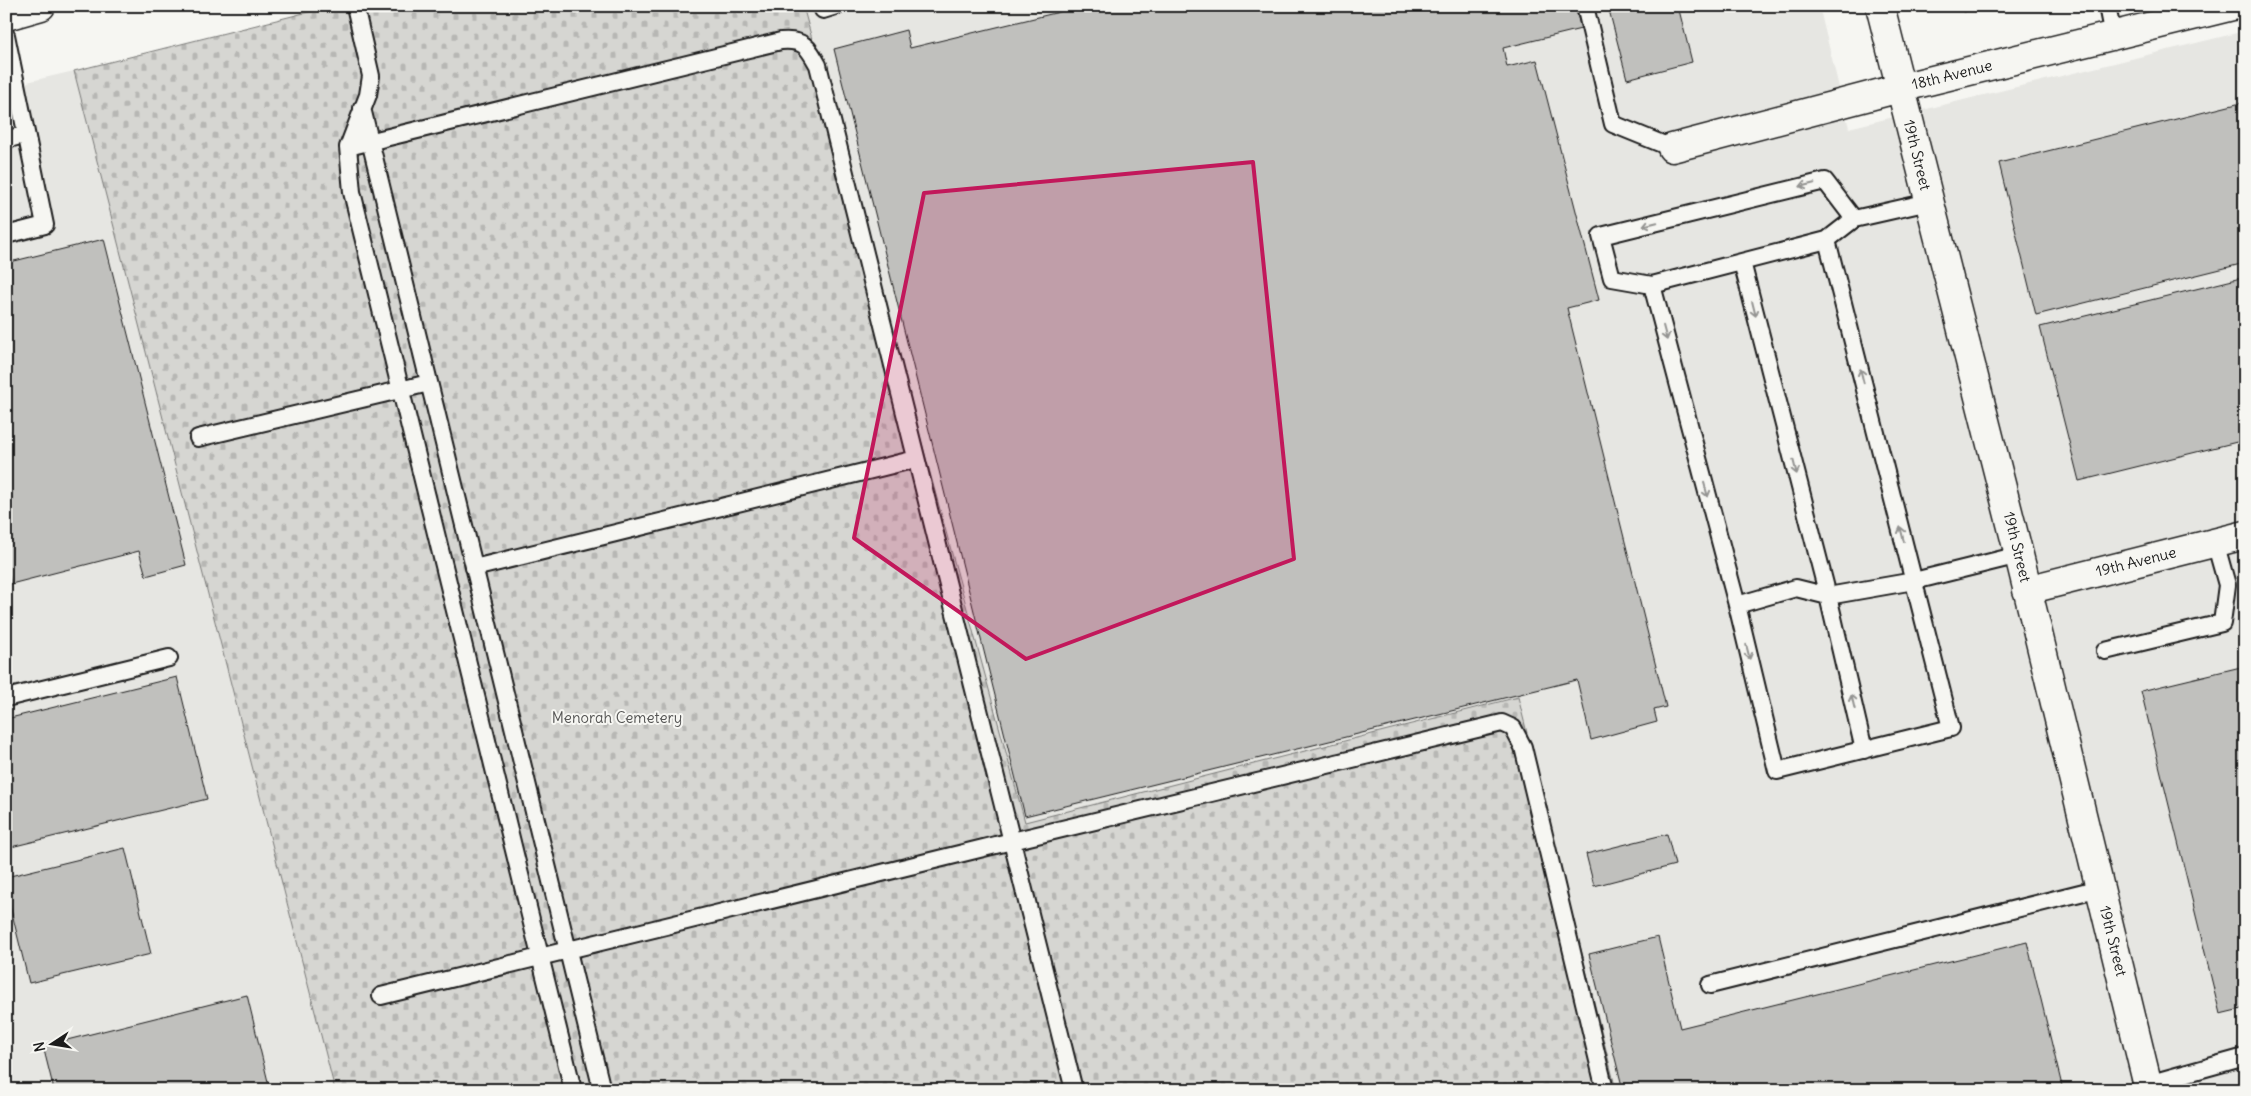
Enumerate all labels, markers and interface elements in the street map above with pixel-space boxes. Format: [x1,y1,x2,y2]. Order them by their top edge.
street label: 18th Avenue [1910,55,1994,94]
street label: 19th Street [1900,118,1935,192]
one-way arrow [1800,181,1816,190]
one-way arrow [1642,220,1658,229]
one-way arrow [1750,301,1759,317]
one-way arrow [1661,324,1670,340]
one-way arrow [1857,369,1866,385]
one-way arrow [1791,458,1800,474]
one-way arrow [1702,481,1711,497]
street label: 19th Street [2000,510,2035,584]
one-way arrow [1897,526,1906,542]
street label: 19th Avenue [2094,542,2178,581]
one-way arrow [1744,644,1753,660]
one-way arrow [1848,695,1857,711]
park label: Menorah Cemetery [552,708,682,727]
street label: 19th Street [2096,904,2131,978]
north arrow [28,1018,78,1068]
text: N [29,1040,49,1053]

